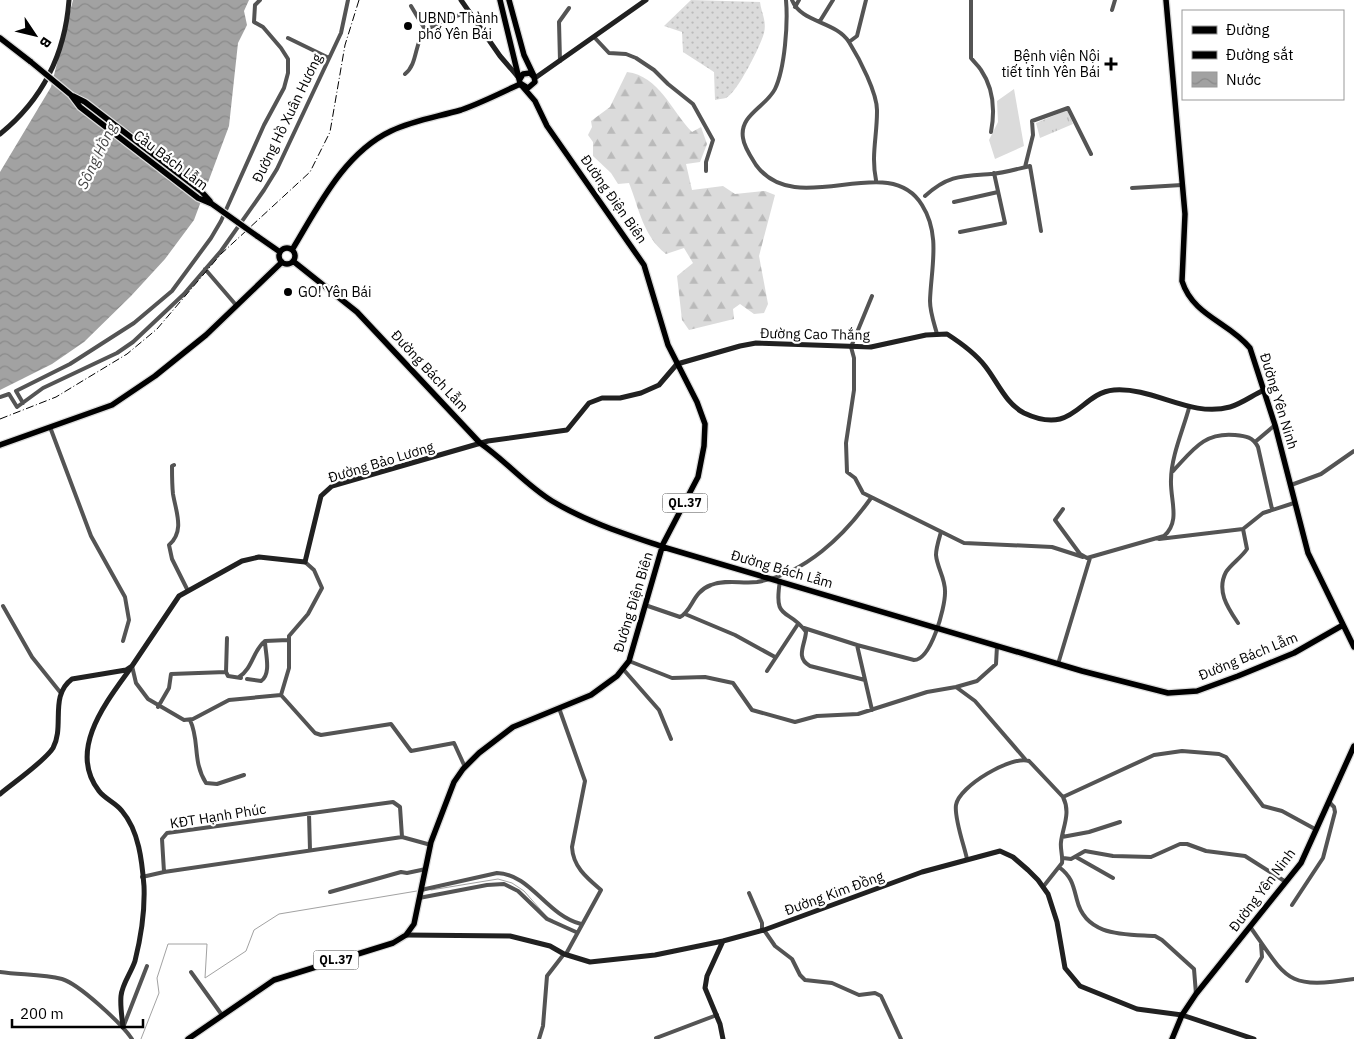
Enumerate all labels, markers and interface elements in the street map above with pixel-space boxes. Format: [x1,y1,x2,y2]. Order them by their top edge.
place label: UBND Thành phố Yên Bái [418,9,499,43]
north arrow [10,10,60,60]
legend [1182,10,1344,100]
marker: UBND Thành phố Yên Bái [402,20,414,32]
text: Đường [1226,20,1270,39]
text: B [36,33,56,51]
text: Đường sắt [1226,45,1294,64]
place label: Bệnh viện Nội tiết tỉnh Yên Bái [1001,47,1100,81]
street label: Đường Hồ Xuân Hương [248,50,326,185]
marker: Bệnh viện Nội tiết tỉnh Yên Bái [1104,57,1118,71]
text: Nước [1226,70,1262,89]
water label: Sông Hồng [72,118,121,192]
street label: Cầu Bách Lẫm [130,126,212,194]
street label: Đường Điện Biên [577,151,651,247]
place label: GO! Yên Bái [298,283,372,301]
marker: GO! Yên Bái [282,286,294,298]
street label: Đường Cao Thắng [760,324,871,344]
street label: Đường Bách Lẫm [387,326,473,416]
street label: Đường Yên Ninh [1256,351,1302,451]
street label: Đường Bảo Lương [326,437,437,487]
road number: QL.37 [662,493,708,512]
street label: Đường Bách Lẫm [729,546,835,592]
street label: Đường Điện Biên [609,550,657,654]
street label: Đường Bách Lẫm [1196,628,1300,684]
street label: KĐT Hạnh Phúc [169,800,267,832]
street label: Đường Yên Ninh [1225,845,1299,935]
street label: Đường Kim Đồng [782,866,887,919]
road number: QL.37 [314,950,358,970]
scale bar [12,996,144,1028]
text: 200 m [20,1004,64,1023]

